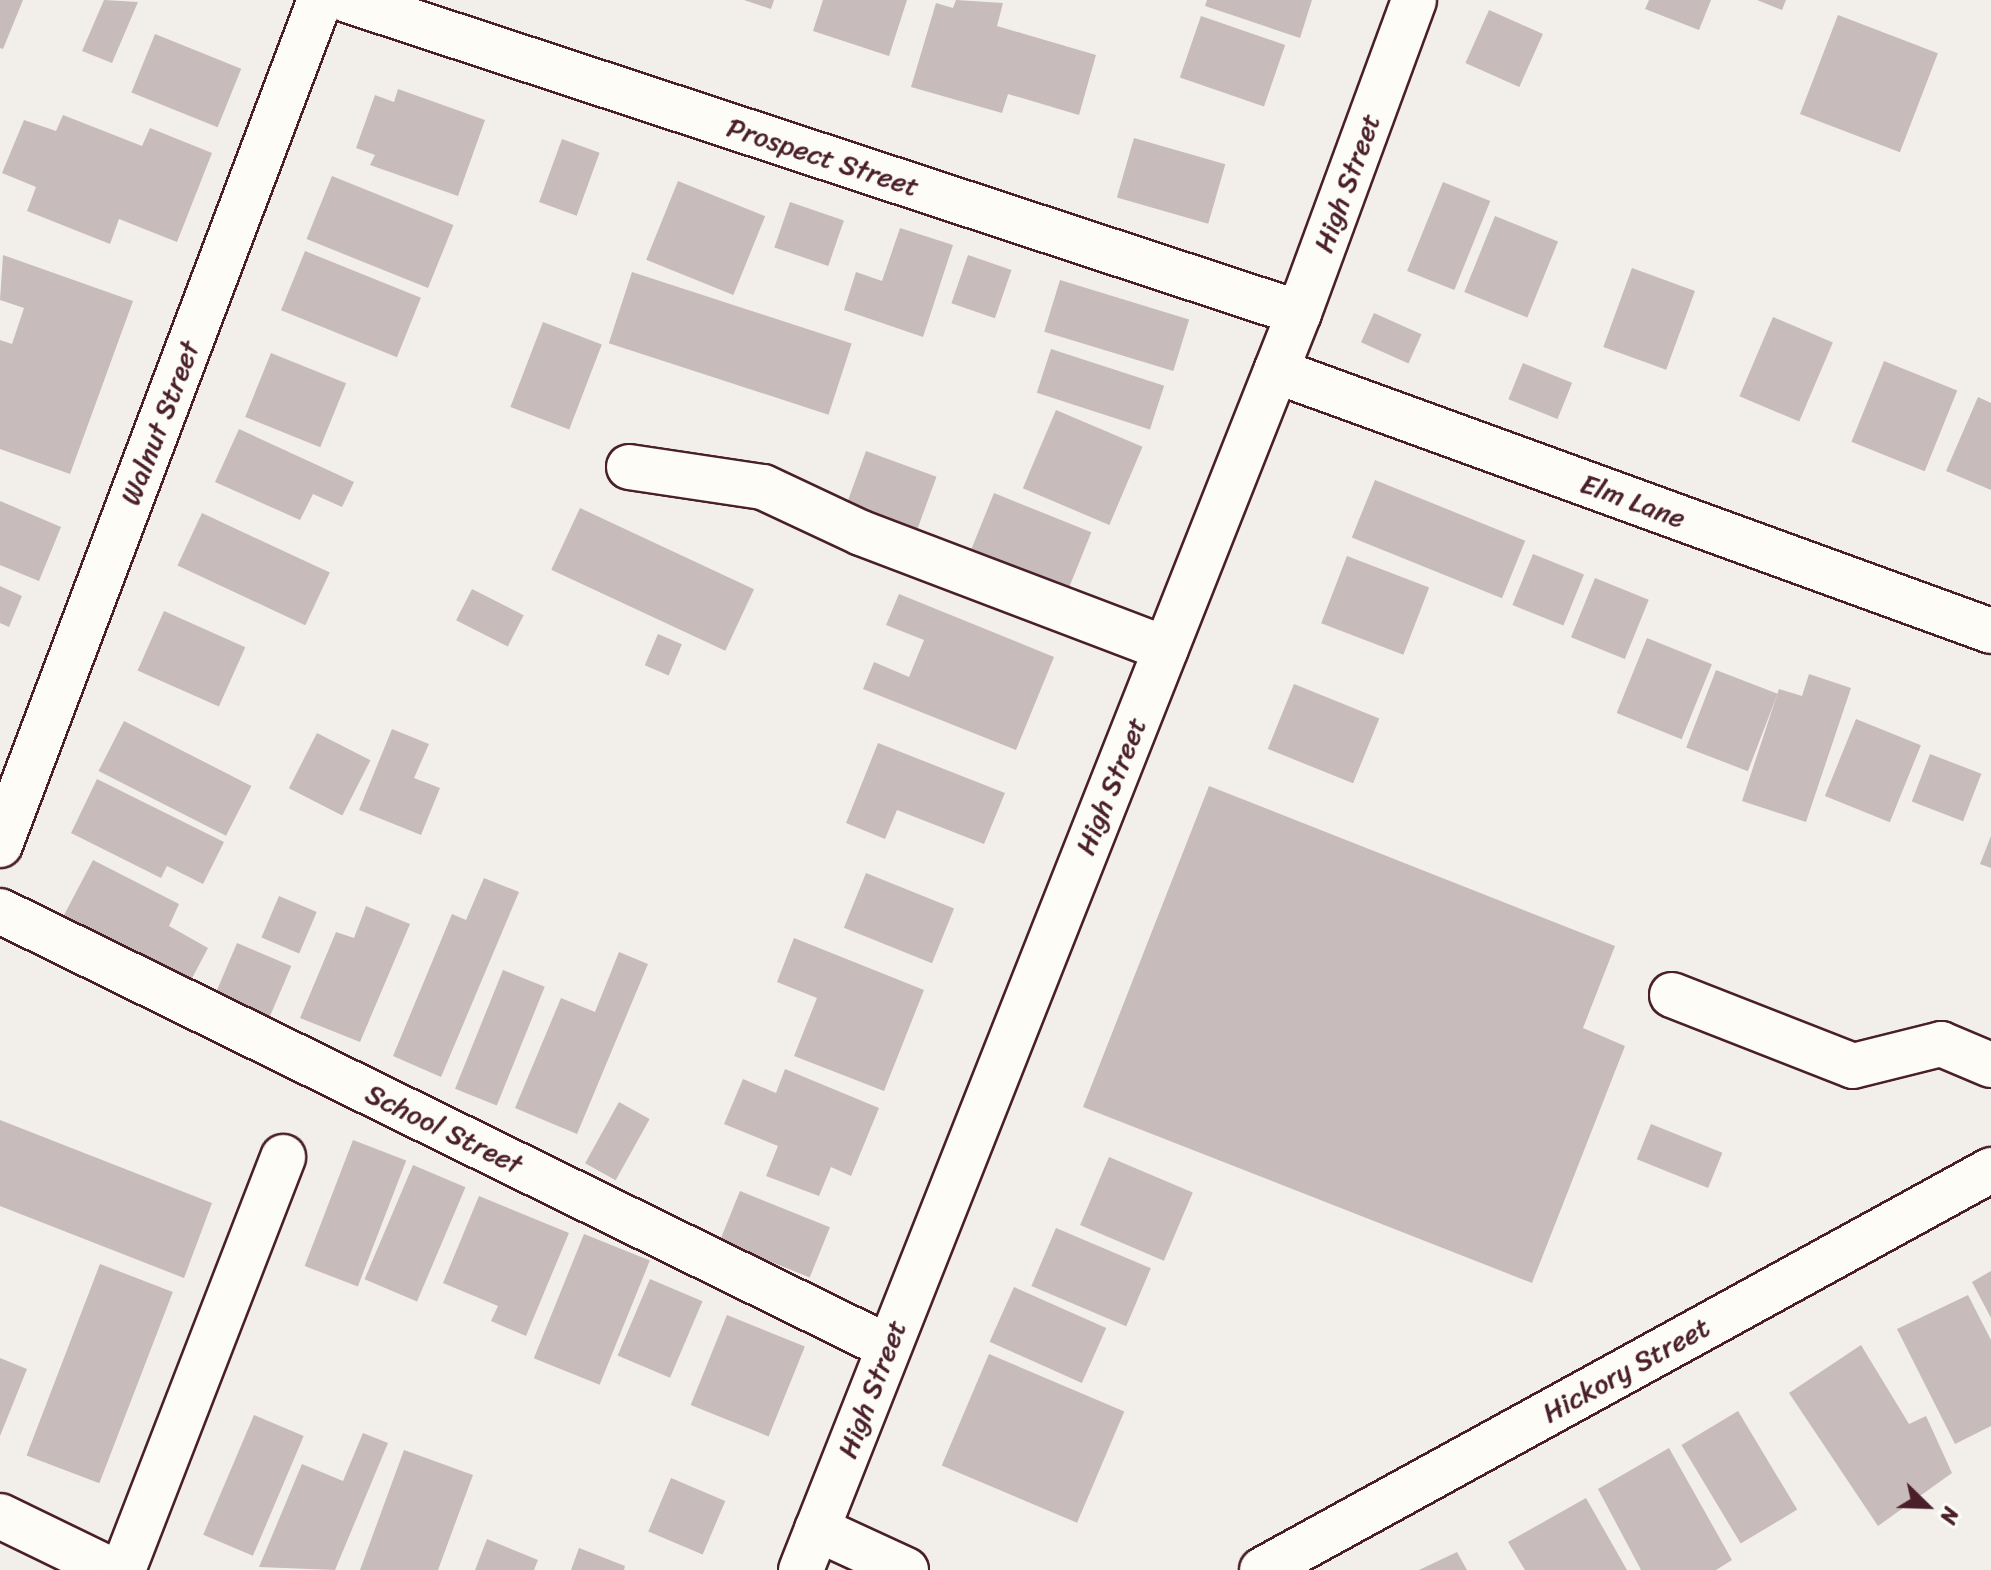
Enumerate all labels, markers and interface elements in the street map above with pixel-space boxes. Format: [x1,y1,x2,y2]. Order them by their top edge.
street label: High Street [1306,109,1388,257]
street label: Prospect Street [723,110,923,204]
street label: Walnut Street [113,336,207,510]
street label: Elm Lane [1576,467,1690,535]
street label: High Street [1068,712,1154,860]
street label: School Street [360,1076,528,1182]
street label: Hickory Street [1537,1310,1715,1430]
street label: High Street [830,1315,914,1463]
north arrow [1887,1466,1967,1546]
text: N [1929,1501,1970,1530]

